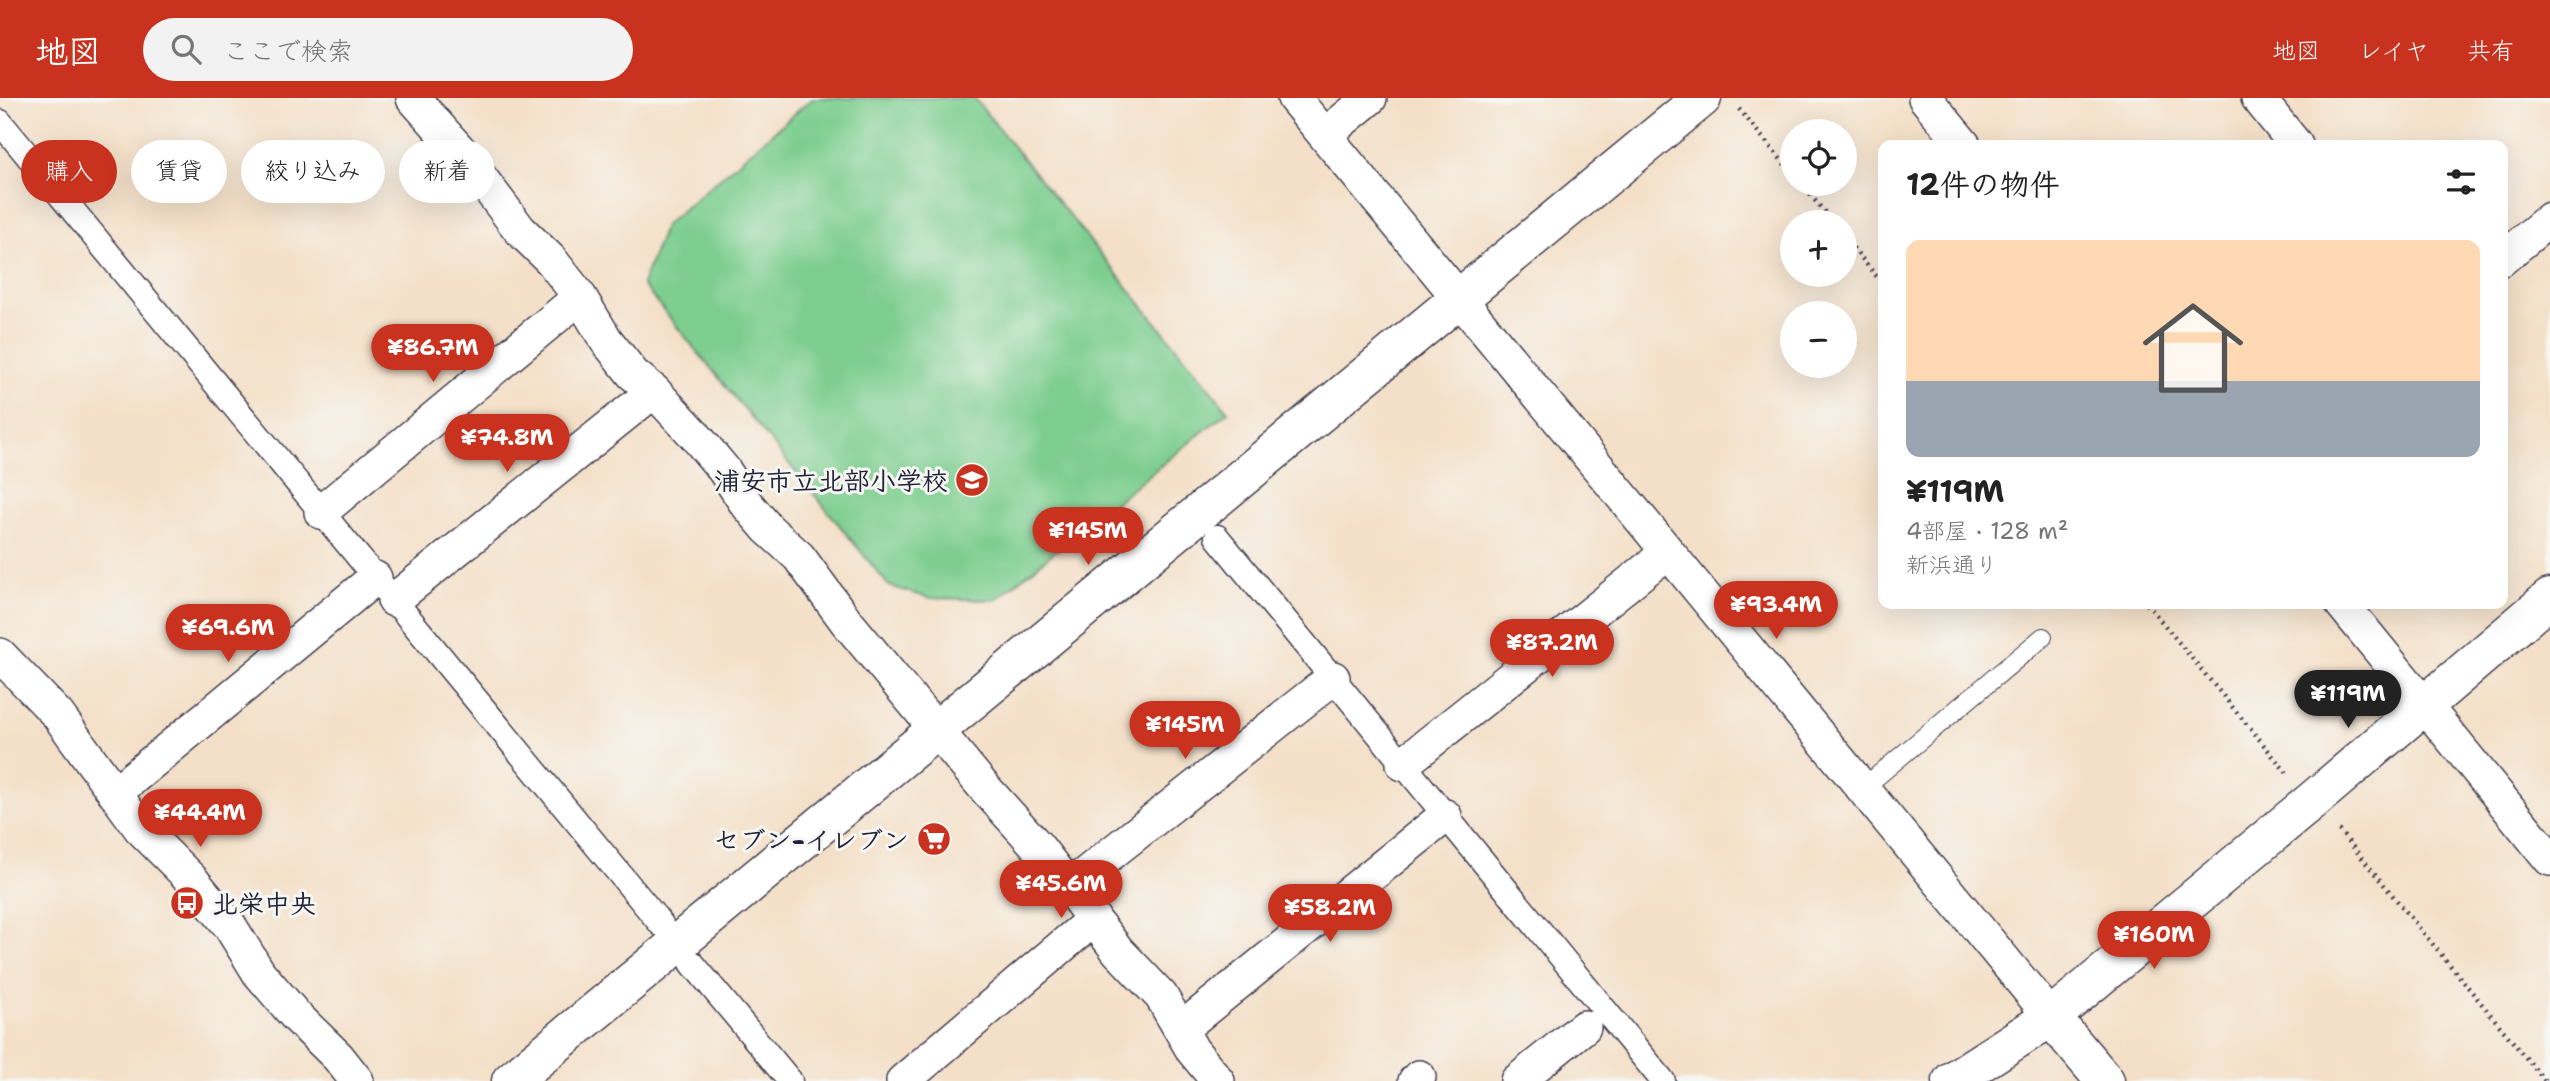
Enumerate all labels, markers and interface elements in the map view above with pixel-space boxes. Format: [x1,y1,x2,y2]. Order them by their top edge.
search box [143,18,633,81]
text: 地図 [35,29,101,74]
icon: search [167,30,205,68]
text: ここで検索 [223,33,353,68]
text: 地図 [2272,35,2320,67]
text: レイヤ [2358,35,2429,67]
text: 共有 [2467,35,2515,67]
map controls [1780,119,1857,378]
button: locate [1780,119,1857,196]
chip: 購入 [21,140,117,203]
chip: 賃貸 [131,140,227,203]
chip: 絞り込み [241,140,385,203]
chip: 新着 [399,140,495,203]
icon: filters [2442,163,2480,201]
text: 12件の物件 [1906,164,2060,205]
button: + [1780,210,1857,287]
icon: home [2130,285,2256,411]
button: − [1780,301,1857,378]
pin: ¥86.7M [376,324,490,384]
text: ¥86.7M [387,332,479,362]
pin: ¥74.8M [450,414,564,474]
text: ¥74.8M [461,422,553,452]
school or university icon: 浦安市立北部小学校 [953,461,991,499]
place label: 浦安市立北部小学校 [714,463,948,498]
text: ¥119M [1906,471,2004,512]
pin: ¥145M [1039,508,1137,567]
text: ¥145M [1049,515,1127,545]
text: 4部屋 · 128 m² [1906,516,2068,546]
text: 新浜通り [1906,550,1998,580]
pin: ¥93.4M [1719,582,1833,641]
text: ¥93.4M [1730,589,1822,619]
pin: ¥69.6M [171,604,285,664]
text: ¥69.6M [182,612,274,642]
pin: ¥87.2M [1495,620,1609,679]
text: ¥87.2M [1506,627,1598,657]
pin: ¥119M [2299,670,2397,730]
text: ¥119M [2310,678,2386,708]
pin: ¥145M [1136,702,1234,761]
text: ¥145M [1146,709,1224,739]
pin: ¥44.4M [143,790,257,849]
text: ¥44.4M [154,797,246,827]
supermarket icon: セブン-イレブン [915,820,953,858]
place label: セブン-イレブン [714,822,909,857]
pin: ¥45.6M [1004,860,1118,920]
text: ¥45.6M [1016,868,1106,898]
bus stop icon: 北栄中央 [168,884,206,922]
pin: ¥58.2M [1273,884,1387,944]
place label: 北栄中央 [212,886,316,921]
text: ¥58.2M [1284,892,1376,922]
pin: ¥160M [2105,912,2203,971]
text: ¥160M [2113,919,2195,949]

